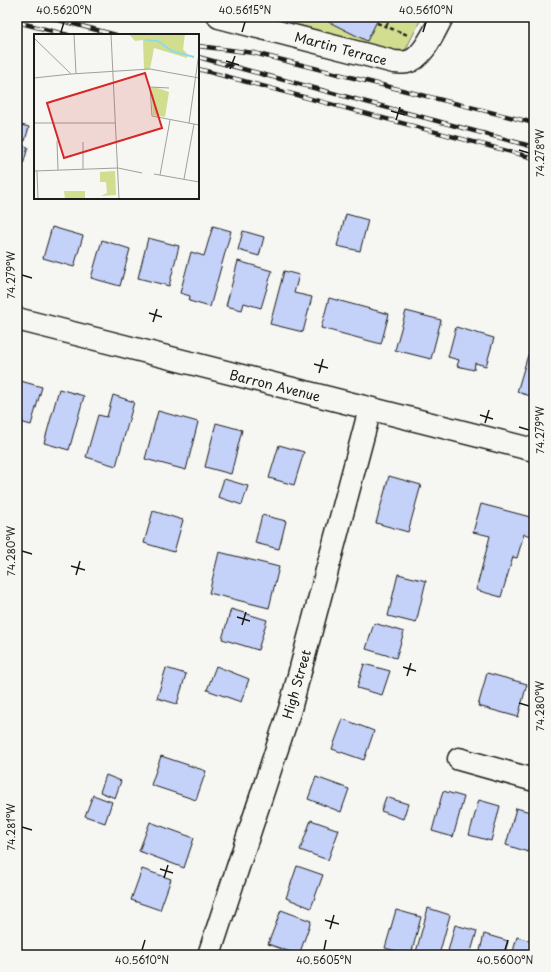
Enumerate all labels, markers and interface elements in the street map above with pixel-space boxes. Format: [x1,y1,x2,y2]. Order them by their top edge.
text: 40.5620°N [36,2,92,17]
text: 40.5615°N [219,2,271,17]
text: 40.5610°N [399,2,453,17]
street label: Martin Terrace [293,27,389,70]
inset map [34,34,199,199]
text: 74.278°W [532,128,547,177]
text: 74.279°W [3,250,18,299]
street label: Barron Avenue [227,364,323,406]
text: 74.279°W [532,405,547,454]
text: 74.280°W [3,525,18,576]
street label: High Street [277,647,315,721]
text: 74.280°W [532,680,547,731]
text: 74.281°W [3,803,18,851]
text: 40.5610°N [115,952,169,967]
text: 40.5605°N [296,952,352,967]
text: 40.5600°N [477,952,534,967]

